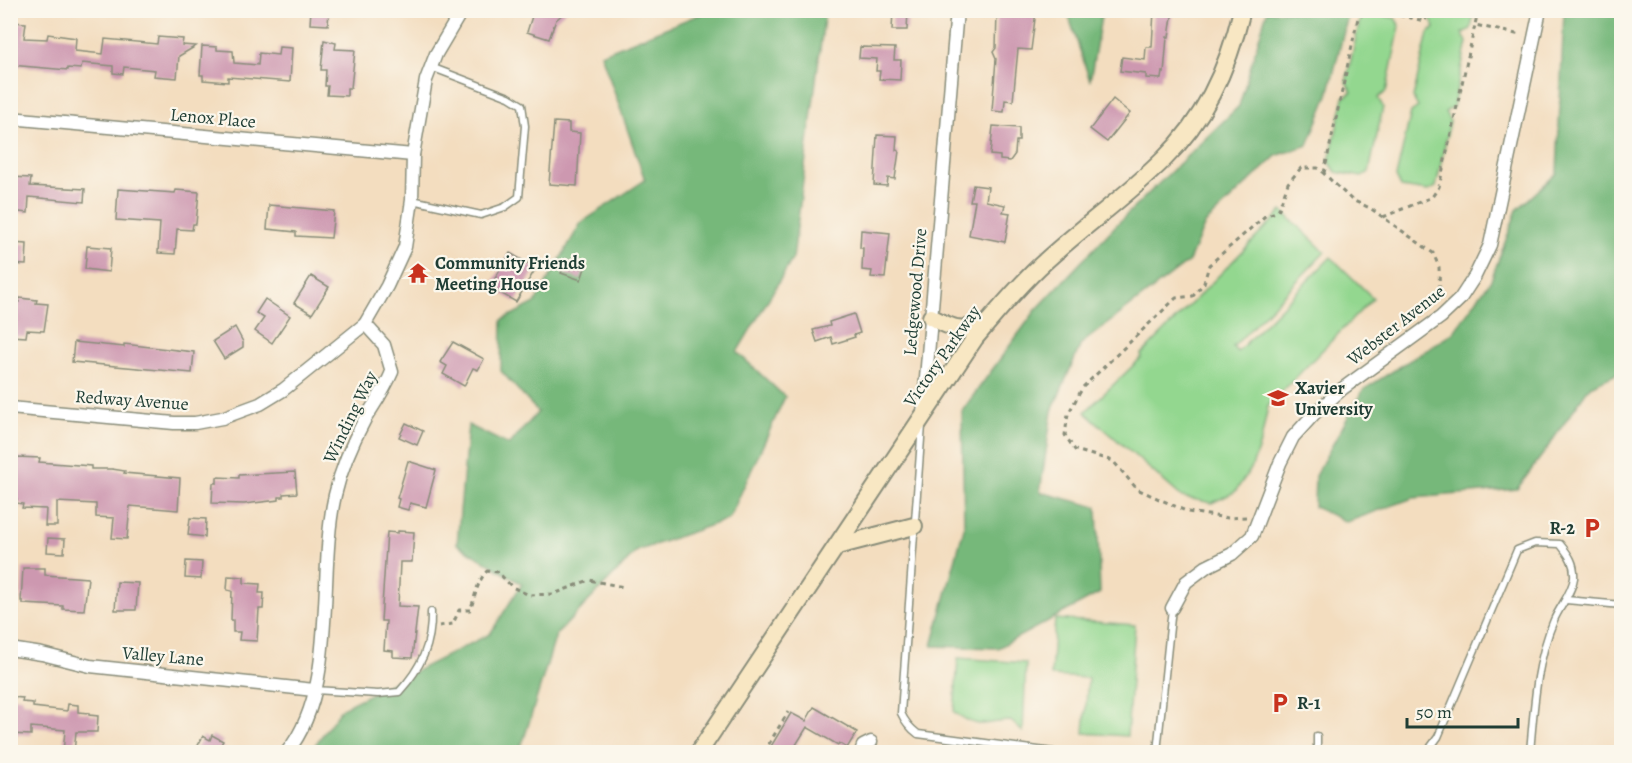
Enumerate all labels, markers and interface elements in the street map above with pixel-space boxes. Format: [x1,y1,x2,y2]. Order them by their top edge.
street label: Lenox Place [169,102,257,134]
street label: Ledgewood Drive [897,227,933,357]
place label: Community Friends Meeting House [435,251,585,296]
temple icon: Community Friends Meeting House [406,261,430,285]
street label: Webster Avenue [1341,279,1450,371]
street label: Victory Parkway [898,300,986,412]
street label: Winding Way [317,366,383,468]
place label: Xavier University [1295,376,1373,421]
street label: Redway Avenue [74,384,190,416]
school or university icon: Xavier University [1266,386,1290,410]
place label: R-2 [1549,516,1575,540]
parking icon: R-2 [1580,516,1604,540]
street label: Valley Lane [120,640,205,672]
parking icon: R-1 [1268,691,1292,715]
place label: R-1 [1297,691,1321,715]
scale bar [1407,691,1518,729]
text: 50 m [1416,700,1452,724]

